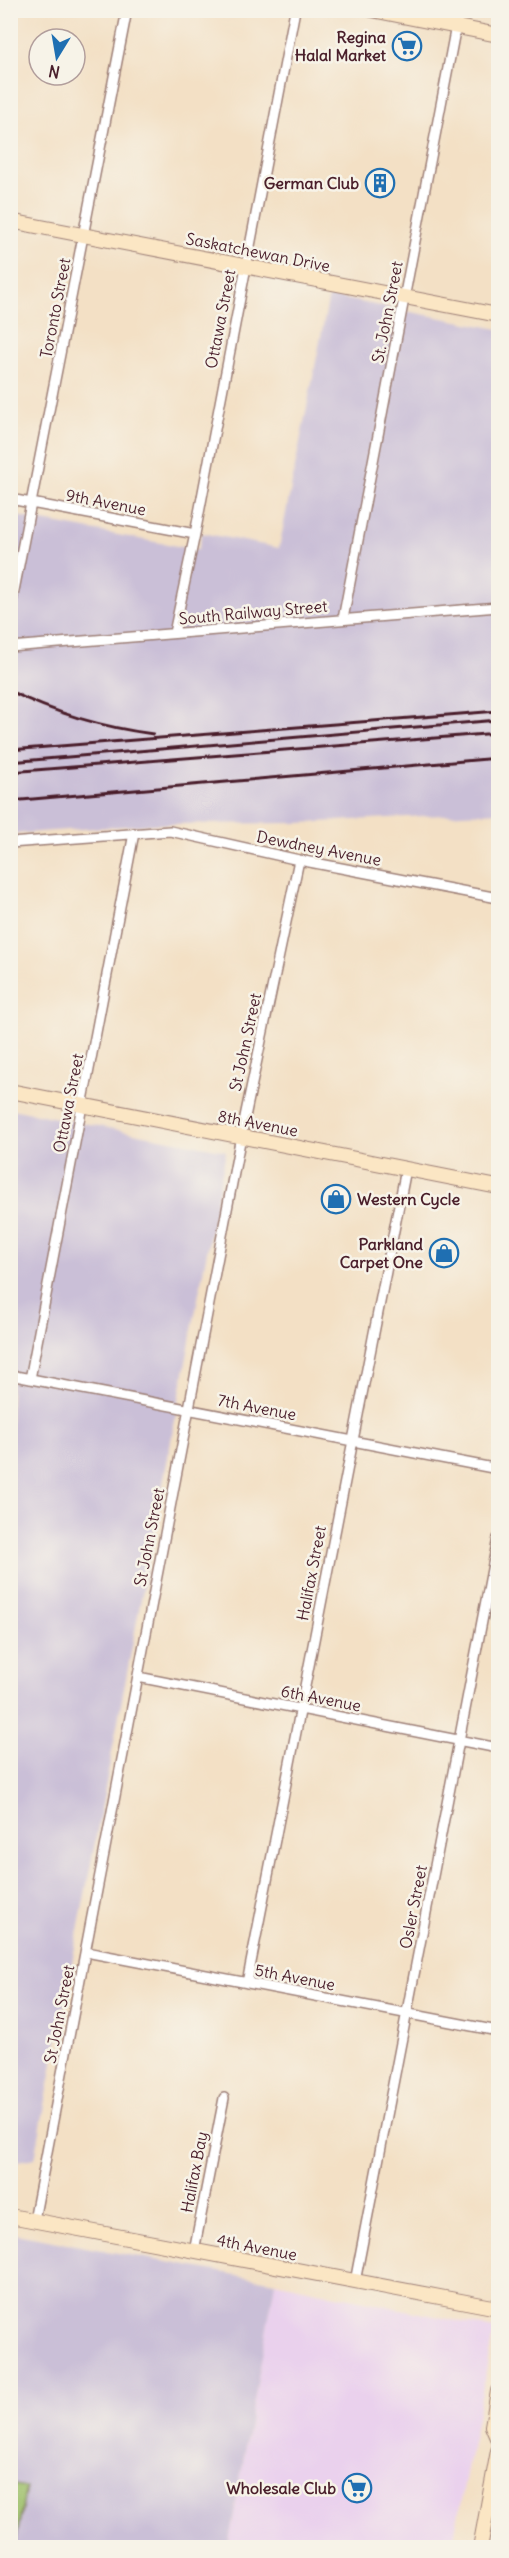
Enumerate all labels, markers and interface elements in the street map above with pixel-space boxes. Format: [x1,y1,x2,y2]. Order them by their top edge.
north arrow [27,27,87,87]
place label: Regina Halal Market [295,27,387,65]
supermarket icon: Regina Halal Market [391,30,423,62]
text: N [47,61,61,83]
building icon: German Club [364,167,396,199]
place label: German Club [264,173,359,193]
street label: Saskatchewan Drive [184,228,332,276]
street label: Toronto Street [35,256,75,360]
street label: St. John Street [367,259,407,365]
street label: Ottawa Street [201,267,240,370]
street label: 9th Avenue [64,484,148,520]
street label: South Railway Street [178,595,329,628]
street label: Dewdney Avenue [255,826,383,870]
street label: St John Street [225,990,265,1093]
street label: Ottawa Street [49,1051,88,1154]
street label: 8th Avenue [216,1105,300,1141]
shop icon: Western Cycle [320,1183,352,1215]
place label: Western Cycle [357,1189,460,1210]
place label: Parkland Carpet One [340,1234,424,1273]
shop icon: Parkland Carpet One [428,1237,460,1269]
street label: 7th Avenue [216,1390,298,1424]
street label: St John Street [130,1485,168,1588]
street label: Halifax Street [292,1523,330,1622]
street label: 6th Avenue [279,1680,363,1716]
street label: Osler Street [395,1863,431,1951]
street label: 5th Avenue [253,1959,337,1995]
street label: St John Street [40,1962,78,2065]
street label: Halifax Bay [176,2130,212,2214]
street label: 4th Avenue [215,2229,299,2265]
supermarket icon: Wholesale Club [341,2472,373,2504]
place label: Wholesale Club [226,2478,336,2498]

